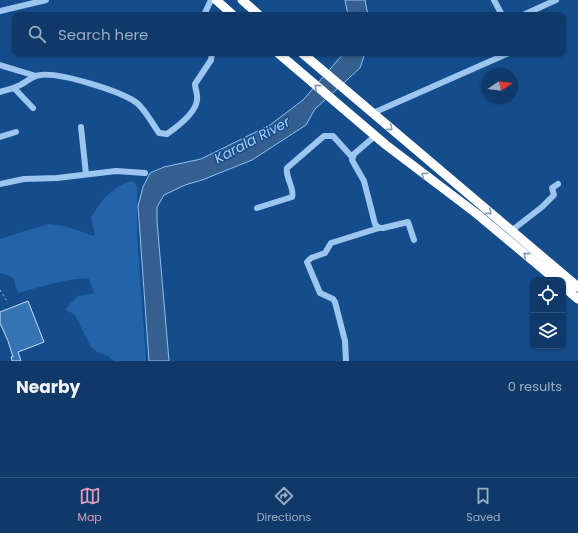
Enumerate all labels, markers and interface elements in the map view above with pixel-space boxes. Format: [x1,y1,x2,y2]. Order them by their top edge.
search box [12,12,566,56]
icon: search [26,23,48,45]
text: Search here [58,24,148,45]
north arrow [482,68,518,104]
one-way arrow [315,85,322,92]
water label: Karala River [211,111,294,168]
one-way arrow [386,124,393,131]
one-way arrow [422,172,429,179]
one-way arrow [485,208,492,215]
one-way arrow [524,252,531,259]
map controls [530,277,566,349]
button: locate [530,277,566,313]
button: layers [530,313,566,349]
text: Nearby [16,375,80,399]
text: 0 results [508,377,562,396]
tab: Map [77,485,102,526]
tab: Directions [257,485,311,526]
tab: Saved [466,485,501,526]

